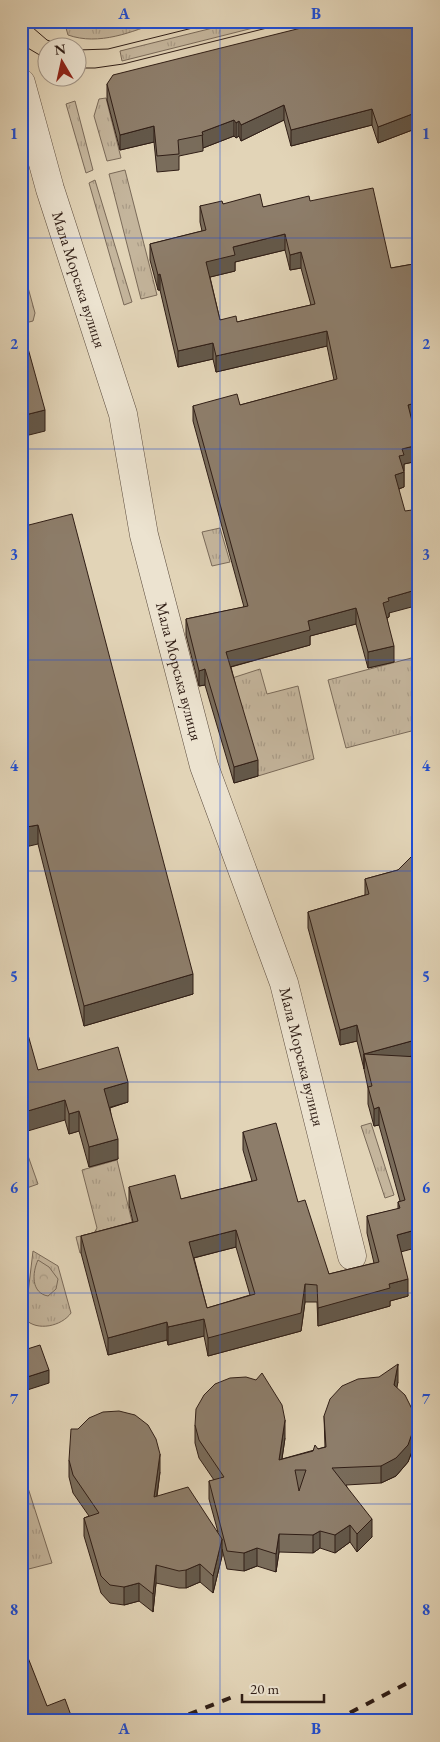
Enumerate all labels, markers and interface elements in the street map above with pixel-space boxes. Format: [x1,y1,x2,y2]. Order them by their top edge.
text: A [117,3,130,24]
text: B [311,3,321,24]
north arrow [38,38,88,88]
text: N [53,39,68,59]
text: 1 [10,123,18,144]
text: 1 [422,123,430,144]
street label: Мала Морська вулиця [47,209,111,350]
text: 2 [10,333,19,354]
text: 2 [422,333,431,354]
text: 3 [10,544,18,565]
text: 3 [422,544,430,565]
street label: Мала Морська вулиця [151,600,207,743]
text: 4 [10,755,19,776]
text: 4 [422,755,431,776]
text: 5 [10,966,18,987]
text: 5 [422,966,430,987]
street label: Мала Морська вулиця [275,985,330,1128]
text: 6 [10,1177,19,1198]
text: 6 [422,1177,431,1198]
text: 7 [10,1388,19,1409]
text: 7 [422,1388,431,1409]
text: 8 [10,1599,18,1620]
text: 8 [422,1599,430,1620]
scale bar [242,1672,325,1704]
text: 20 m [250,1679,279,1698]
text: A [117,1718,130,1739]
text: B [311,1718,321,1739]

